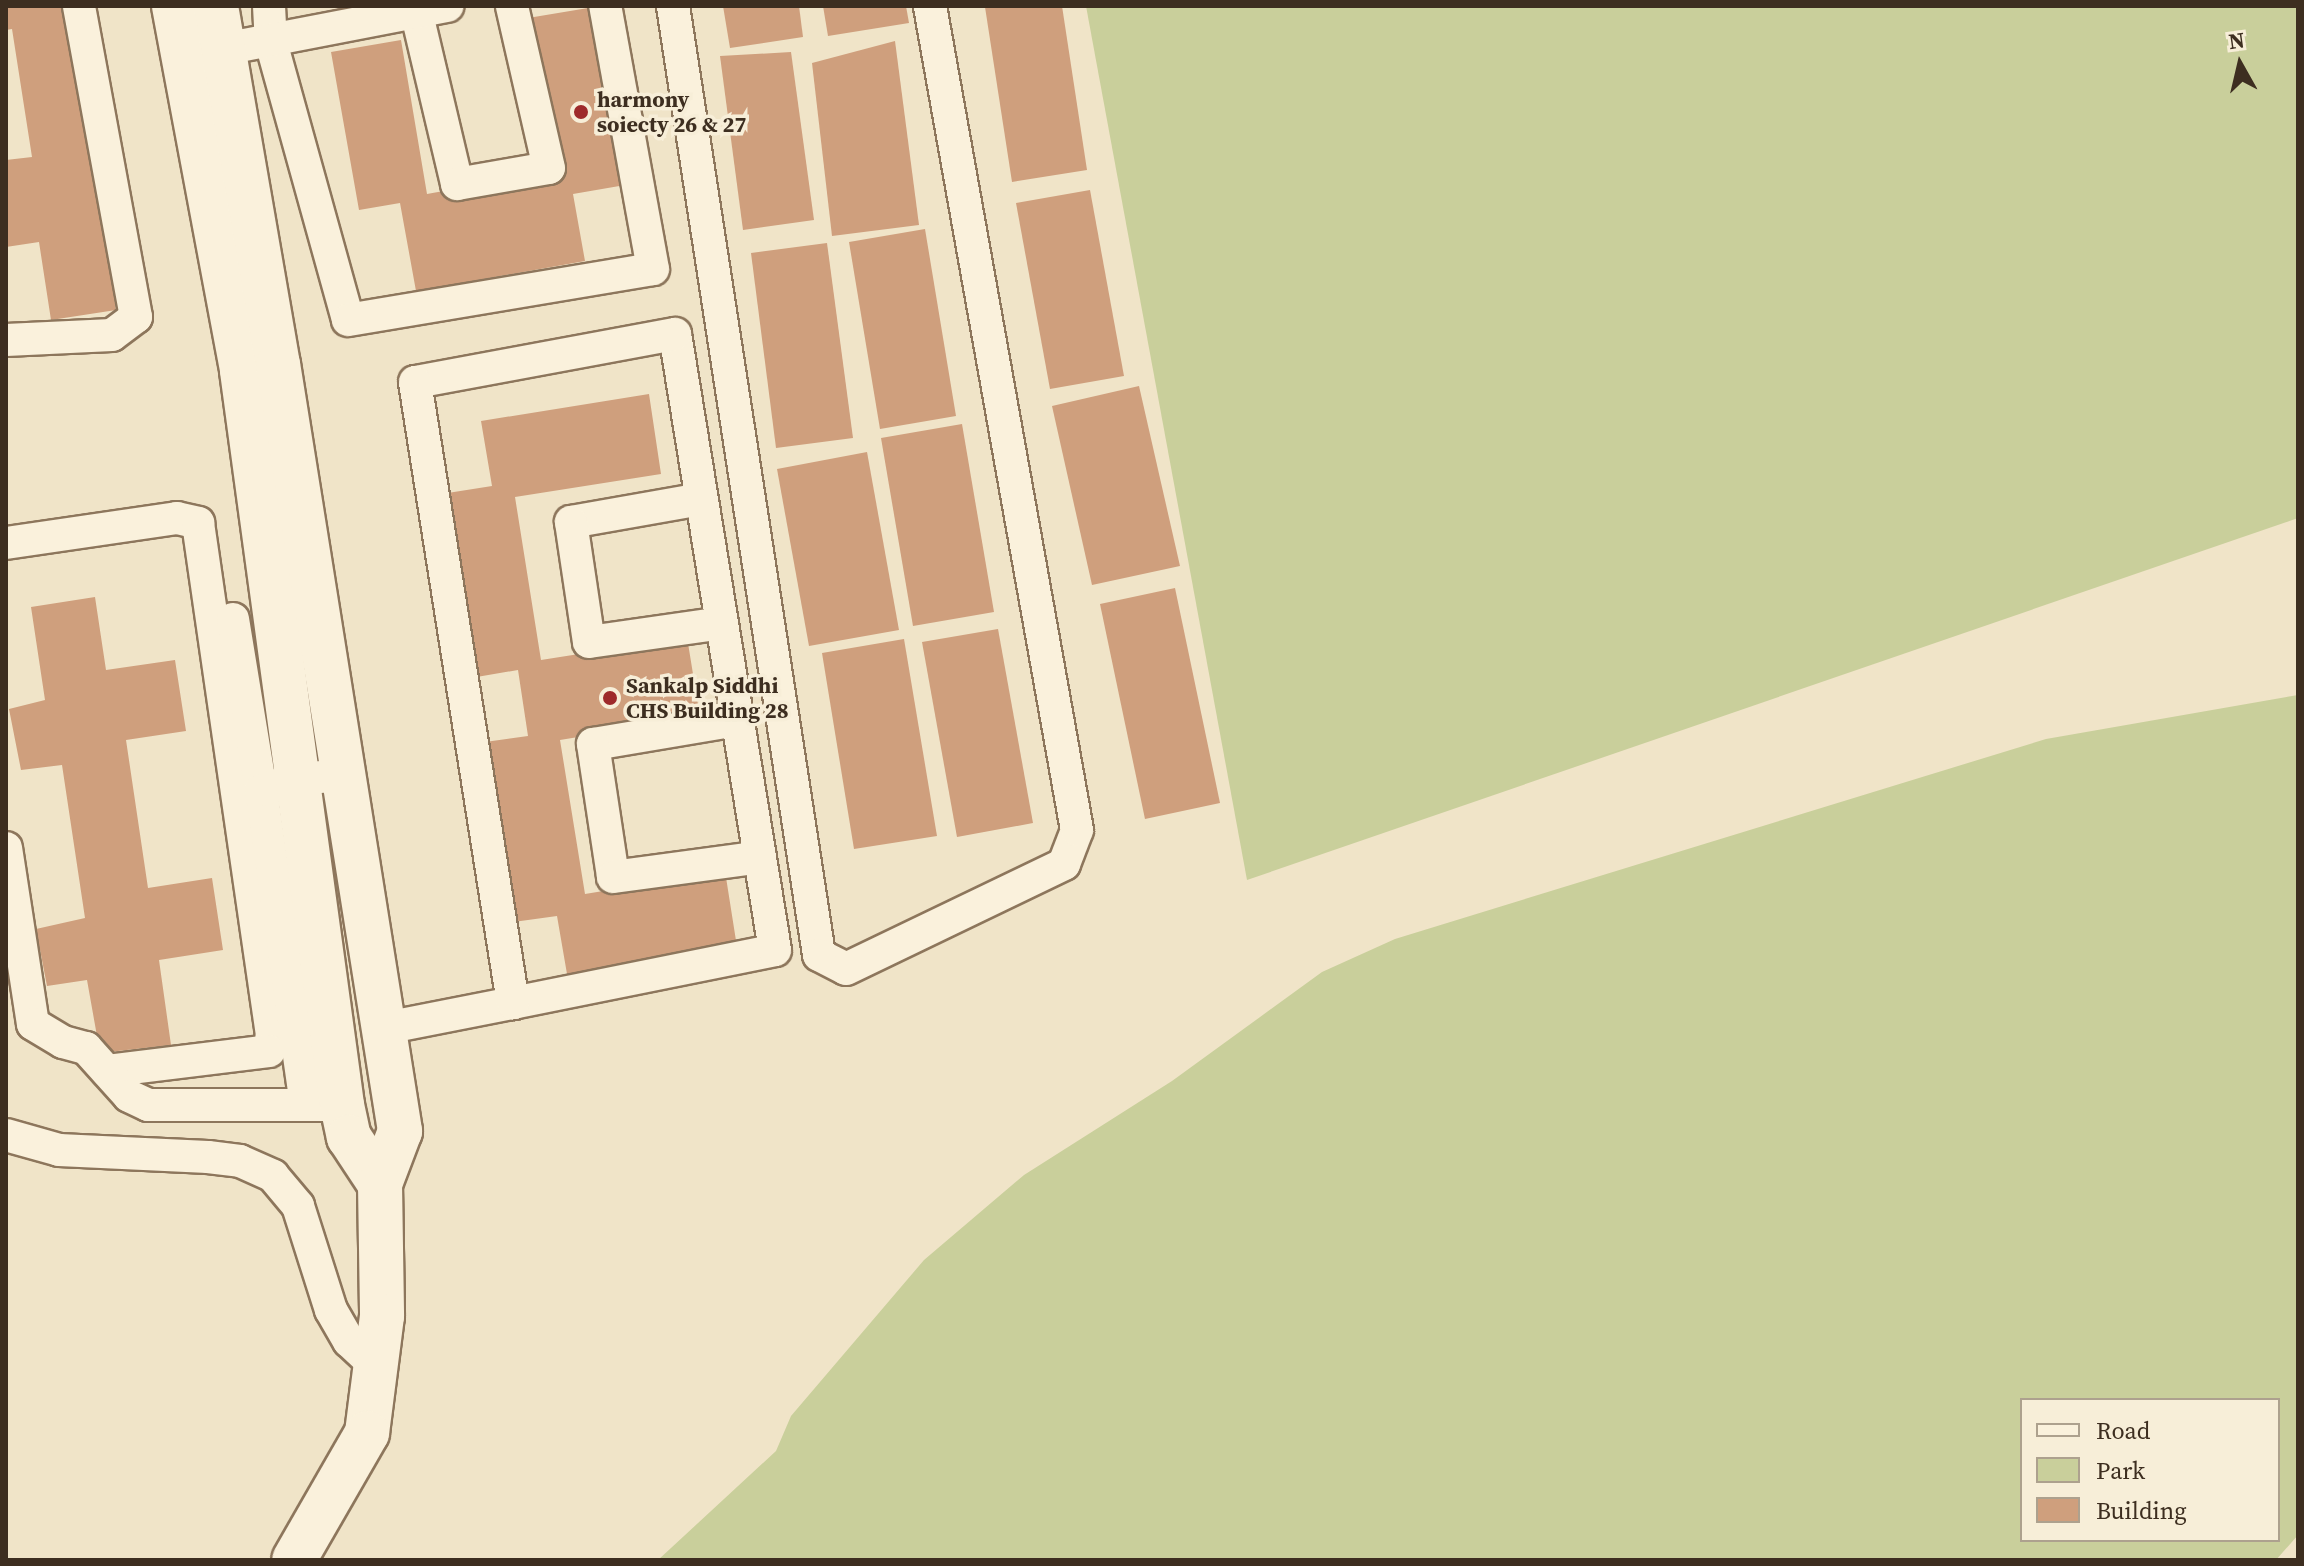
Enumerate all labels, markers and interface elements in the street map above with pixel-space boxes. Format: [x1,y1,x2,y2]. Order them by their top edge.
north arrow [2200,24,2280,104]
text: N [2227,24,2247,56]
place label: harmony soiecty 26 & 27 [597,86,746,138]
marker: harmony soiecty 26 & 27 [572,103,590,121]
place label: Sankalp Siddhi CHS Building 28 [626,672,789,724]
marker: Sankalp Siddhi CHS Building 28 [601,689,619,707]
legend [2020,1398,2280,1542]
text: Road [2096,1414,2150,1447]
text: Park [2096,1454,2145,1487]
text: Building [2096,1494,2187,1527]

